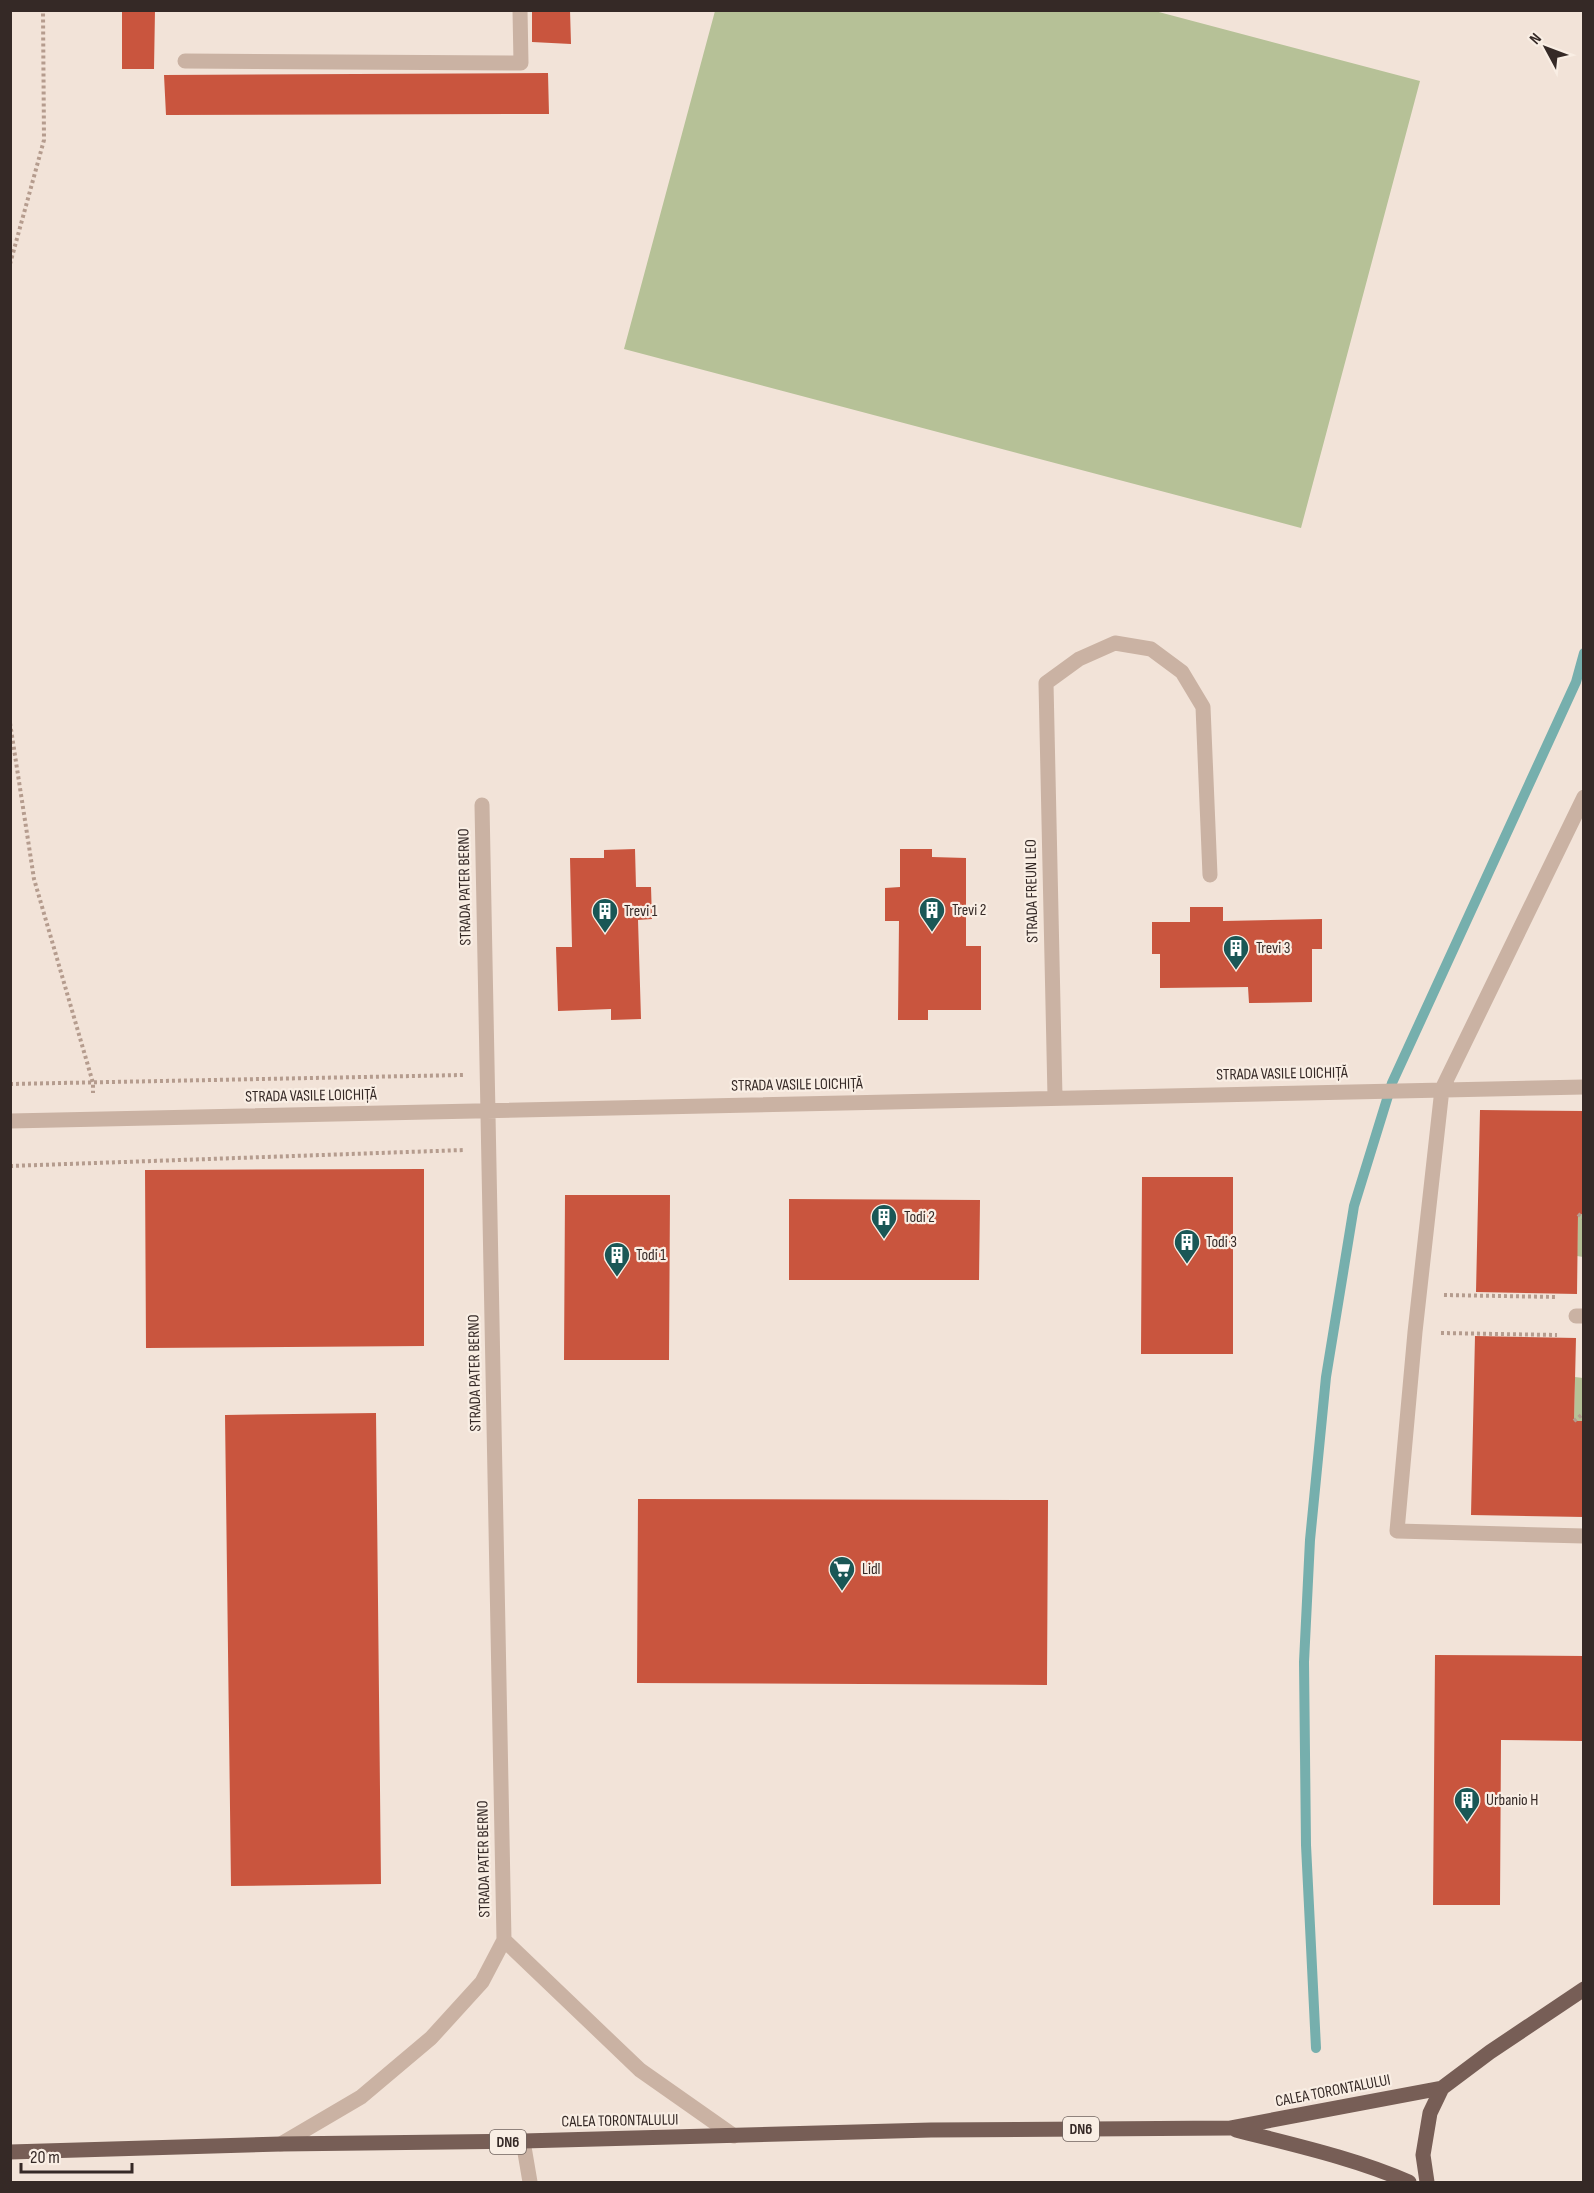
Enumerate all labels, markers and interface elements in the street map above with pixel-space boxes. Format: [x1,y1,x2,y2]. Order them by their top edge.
north arrow [1516,18,1576,78]
text: N [1526,30,1546,49]
street label: STRADA PATER BERNO [454,828,476,946]
street label: STRADA FREUN LEO [1022,839,1042,943]
building icon: Trevi 2 [917,895,947,933]
building icon: Trevi 1 [590,896,620,934]
place label: Trevi 2 [952,901,986,920]
place label: Trevi 1 [624,902,658,921]
building icon: Trevi 3 [1221,933,1251,971]
place label: Trevi 3 [1256,939,1290,958]
street label: STRADA VASILE LOICHIȚĂ [1216,1063,1348,1085]
street label: STRADA VASILE LOICHIȚĂ [731,1074,863,1096]
street label: STRADA VASILE LOICHIȚĂ [245,1085,377,1107]
building icon: Todi 2 [869,1202,899,1240]
place label: Todi 2 [904,1208,935,1227]
building icon: Todi 3 [1172,1227,1202,1265]
place label: Todi 3 [1206,1233,1237,1252]
building icon: Todi 1 [602,1240,632,1278]
place label: Todi 1 [636,1246,666,1265]
street label: STRADA PATER BERNO [464,1314,486,1432]
supermarket icon: Lidl [827,1554,857,1592]
place label: Lidl [862,1560,881,1579]
building icon: Urbanio H [1452,1785,1482,1823]
place label: Urbanio H [1486,1791,1538,1810]
street label: STRADA PATER BERNO [473,1800,495,1918]
street label: CALEA TORONTALULUI [1274,2071,1392,2111]
street label: CALEA TORONTALULUI [561,2110,679,2132]
road number: DN6 [1063,2117,1099,2141]
road number: DN6 [490,2130,526,2154]
scale bar [21,2136,132,2174]
text: 20 m [30,2147,60,2168]

